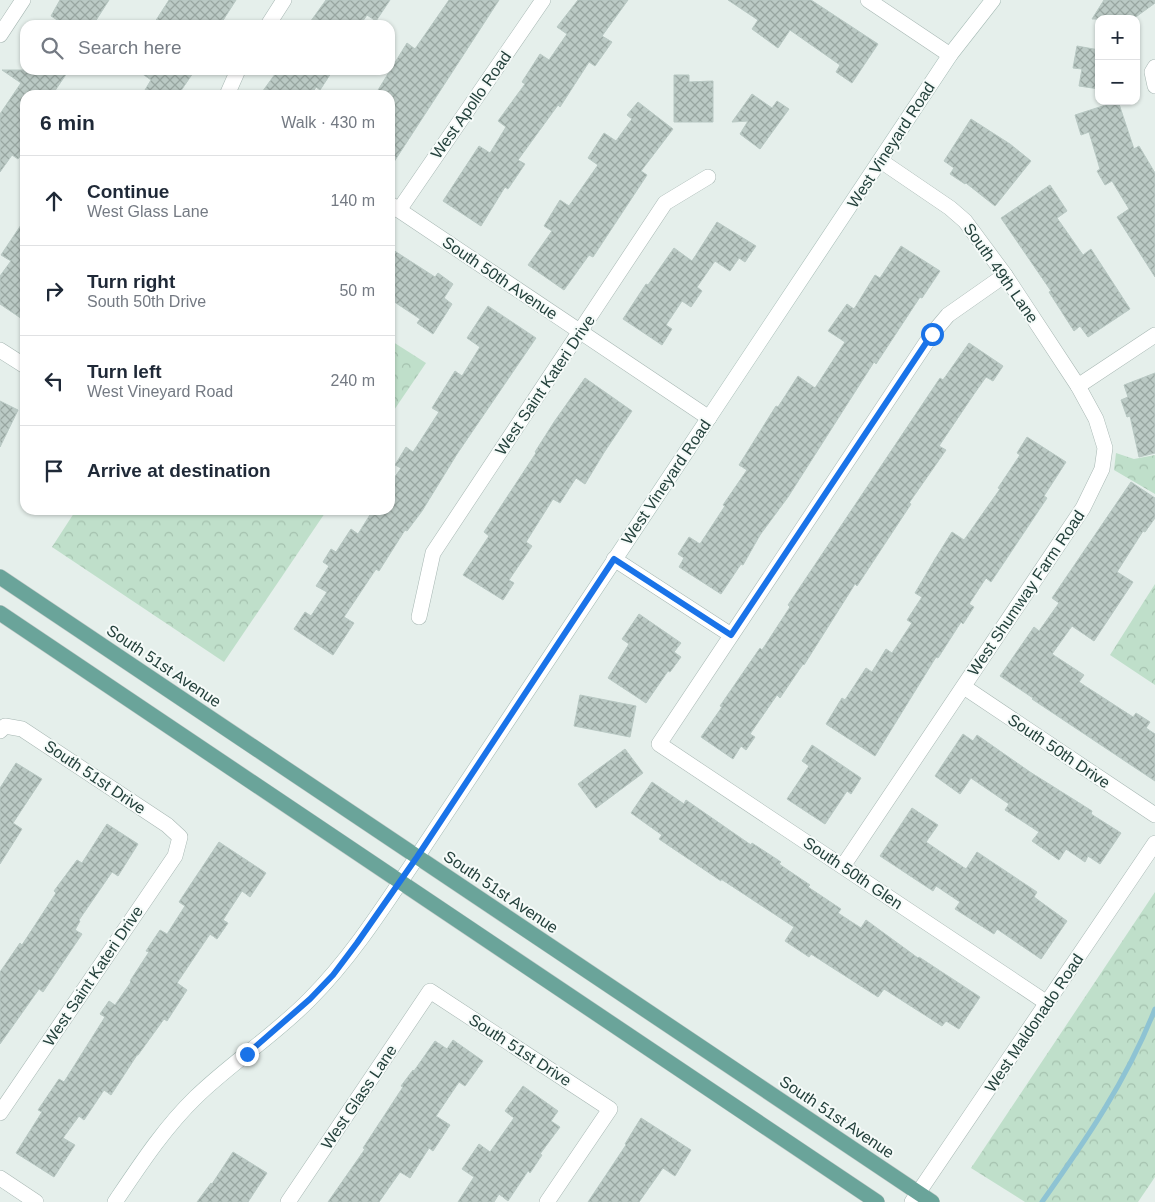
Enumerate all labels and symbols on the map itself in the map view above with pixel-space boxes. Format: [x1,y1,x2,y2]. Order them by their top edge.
street label: West Apollo Road [428,48,514,162]
street label: West Vineyard Road [844,79,938,211]
street label: South 49th Lane [960,220,1042,326]
street label: South 50th Avenue [439,233,561,323]
street label: West Saint Kateri Drive [492,312,598,458]
route start [921,323,944,346]
street label: West Vineyard Road [618,417,714,547]
street label: West Shumway Farm Road [964,507,1088,679]
street label: South 51st Avenue [104,621,224,711]
street label: South 50th Drive [1005,711,1113,791]
street label: South 51st Drive [41,737,149,817]
street label: South 50th Glen [800,834,906,912]
street label: South 51st Avenue [441,847,561,937]
street label: West Saint Kateri Drive [40,903,146,1049]
street label: West Maldonado Road [982,951,1086,1095]
street label: South 51st Drive [466,1011,574,1089]
street label: West Glass Lane [318,1042,400,1152]
route end [236,1043,259,1066]
street label: South 51st Avenue [777,1072,897,1162]

